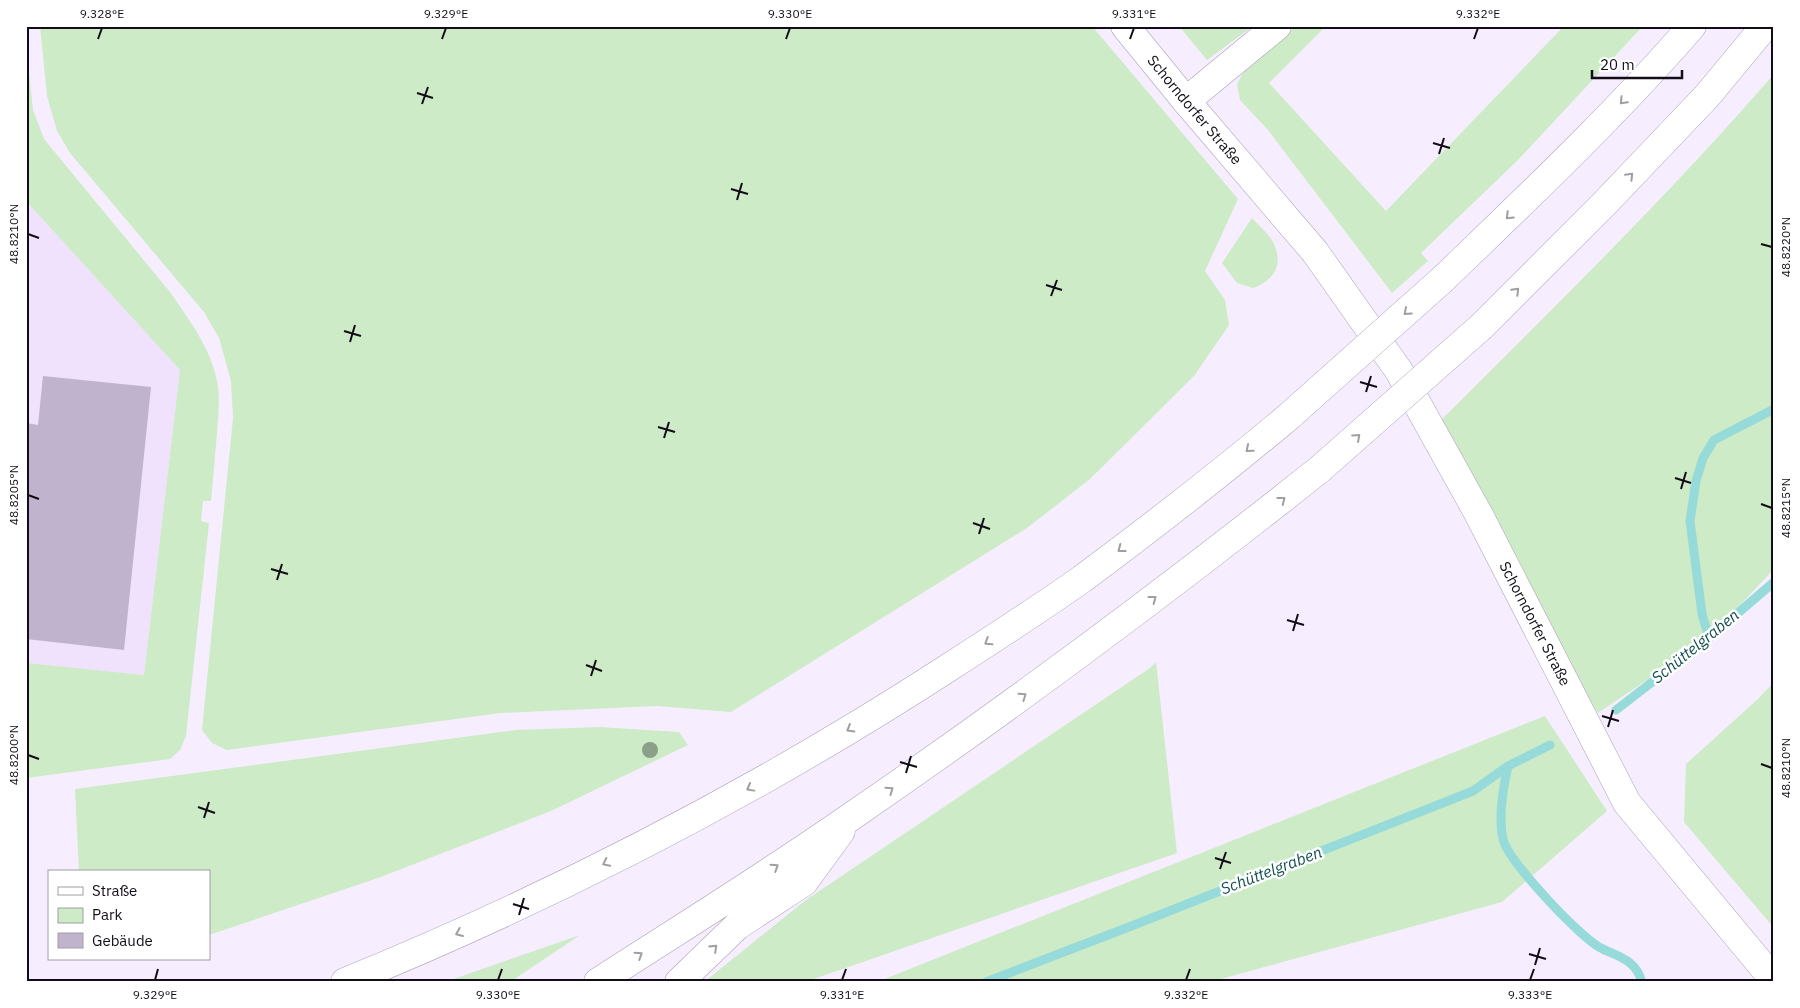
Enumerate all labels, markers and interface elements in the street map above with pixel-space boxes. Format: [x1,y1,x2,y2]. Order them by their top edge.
text: 9.328°E [80,6,124,21]
text: 9.329°E [424,6,468,21]
text: 9.330°E [768,6,812,21]
text: 9.331°E [1112,6,1156,21]
text: 9.332°E [1456,6,1500,21]
scale bar [1592,48,1682,80]
street label: Schorndorfer Straße [1143,51,1246,168]
text: 20 m [1600,55,1635,74]
one-way arrow [1620,95,1629,104]
one-way arrow [1624,173,1633,182]
text: 48.8210°N [6,204,21,264]
one-way arrow [1505,210,1514,219]
text: 48.8220°N [1778,217,1793,277]
one-way arrow [1510,288,1519,297]
one-way arrow [1403,306,1412,315]
one-way arrow [1351,434,1360,443]
one-way arrow [1246,444,1255,452]
text: 48.8205°N [6,465,21,525]
text: 48.8215°N [1778,478,1793,538]
one-way arrow [1276,497,1285,505]
one-way arrow [1118,544,1127,552]
street label: Schorndorfer Straße [1496,558,1575,689]
one-way arrow [1147,596,1156,604]
water label: Schüttelgraben [1647,605,1743,687]
one-way arrow [984,636,993,645]
one-way arrow [1017,693,1026,702]
one-way arrow [847,723,856,733]
text: 48.8200°N [6,725,21,785]
text: 48.8210°N [1778,738,1793,798]
one-way arrow [746,781,755,791]
one-way arrow [884,787,894,796]
water label: Schüttelgraben [1217,841,1325,899]
one-way arrow [602,857,611,868]
one-way arrow [770,864,779,873]
legend [48,870,210,960]
text: Straße [92,881,137,900]
text: Park [92,905,122,924]
one-way arrow [455,927,464,938]
text: Gebäude [92,931,153,950]
one-way arrow [708,945,717,954]
one-way arrow [634,952,643,962]
text: 9.329°E [133,987,177,1002]
text: 9.330°E [476,987,520,1002]
text: 9.331°E [820,987,864,1002]
text: 9.332°E [1164,987,1208,1002]
text: 9.333°E [1508,987,1552,1002]

